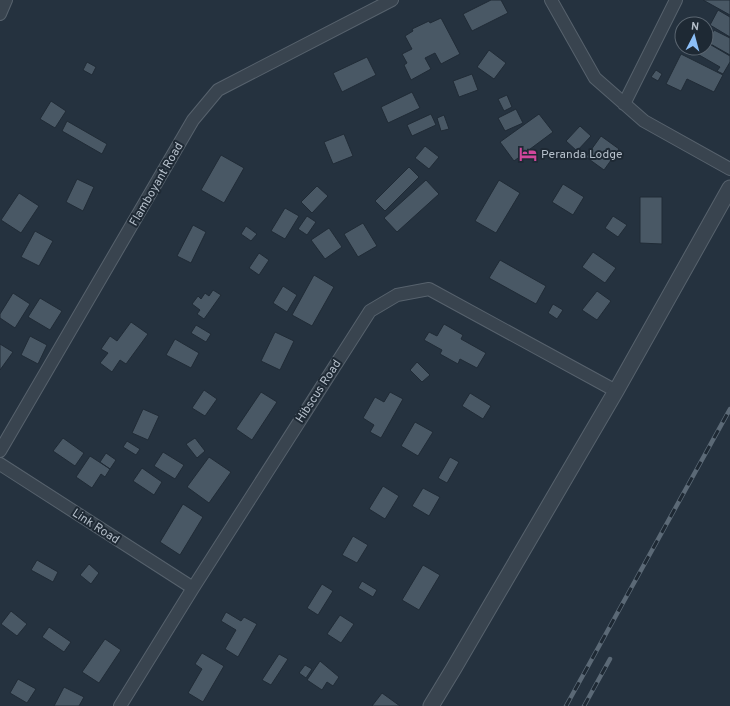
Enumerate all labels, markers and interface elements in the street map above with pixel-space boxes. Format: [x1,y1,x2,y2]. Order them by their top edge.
north arrow [674,16,714,56]
text: N [690,20,700,34]
street label: Flamboyant Road [126,140,187,229]
hotel icon: Peranda Lodge [518,144,538,164]
place label: Peranda Lodge [541,147,622,163]
street label: Hibscus Road [292,357,345,426]
street label: Link Road [69,506,122,548]

